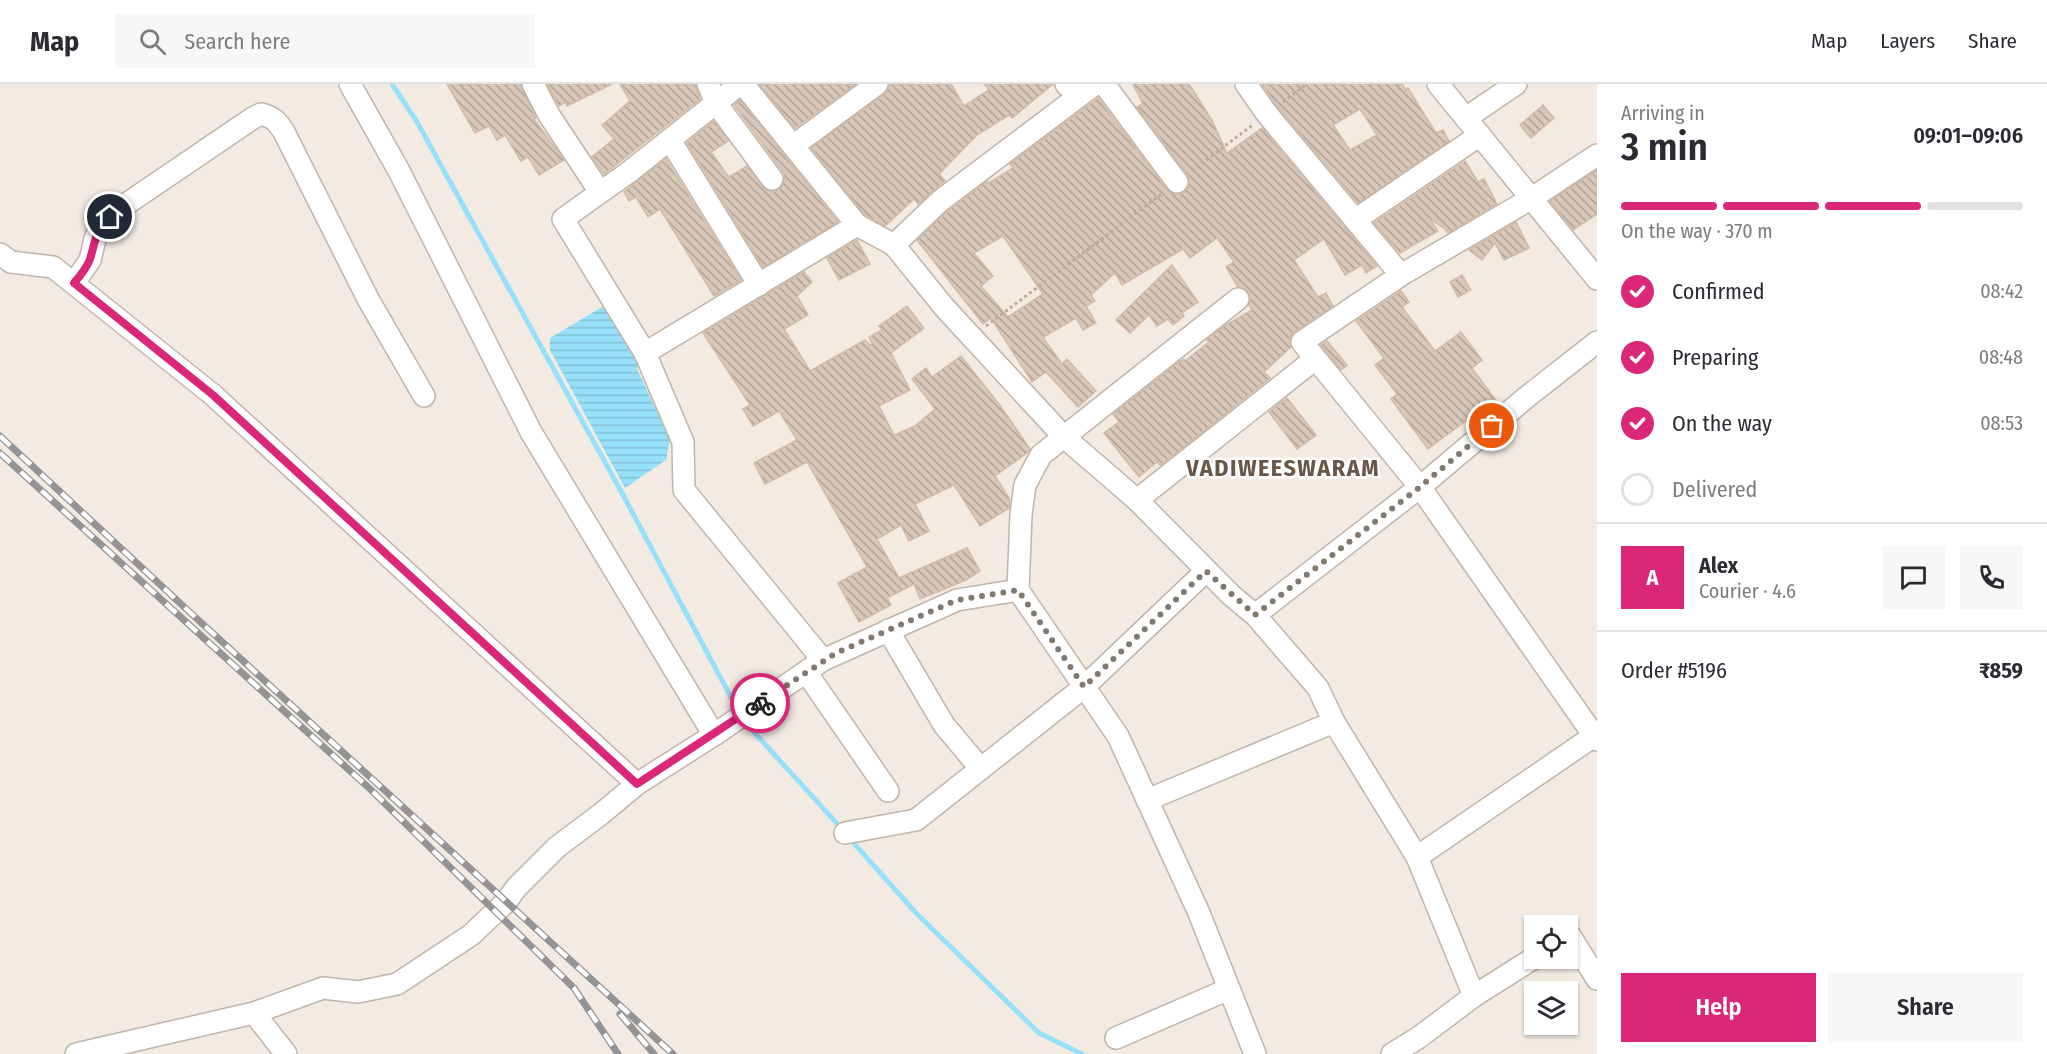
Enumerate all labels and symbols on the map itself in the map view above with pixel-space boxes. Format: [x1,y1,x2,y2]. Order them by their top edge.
pin [84,191,135,242]
pin [1466,400,1517,451]
district label: VADIWEESWARAM [1185,454,1380,482]
courier [730,673,790,733]

